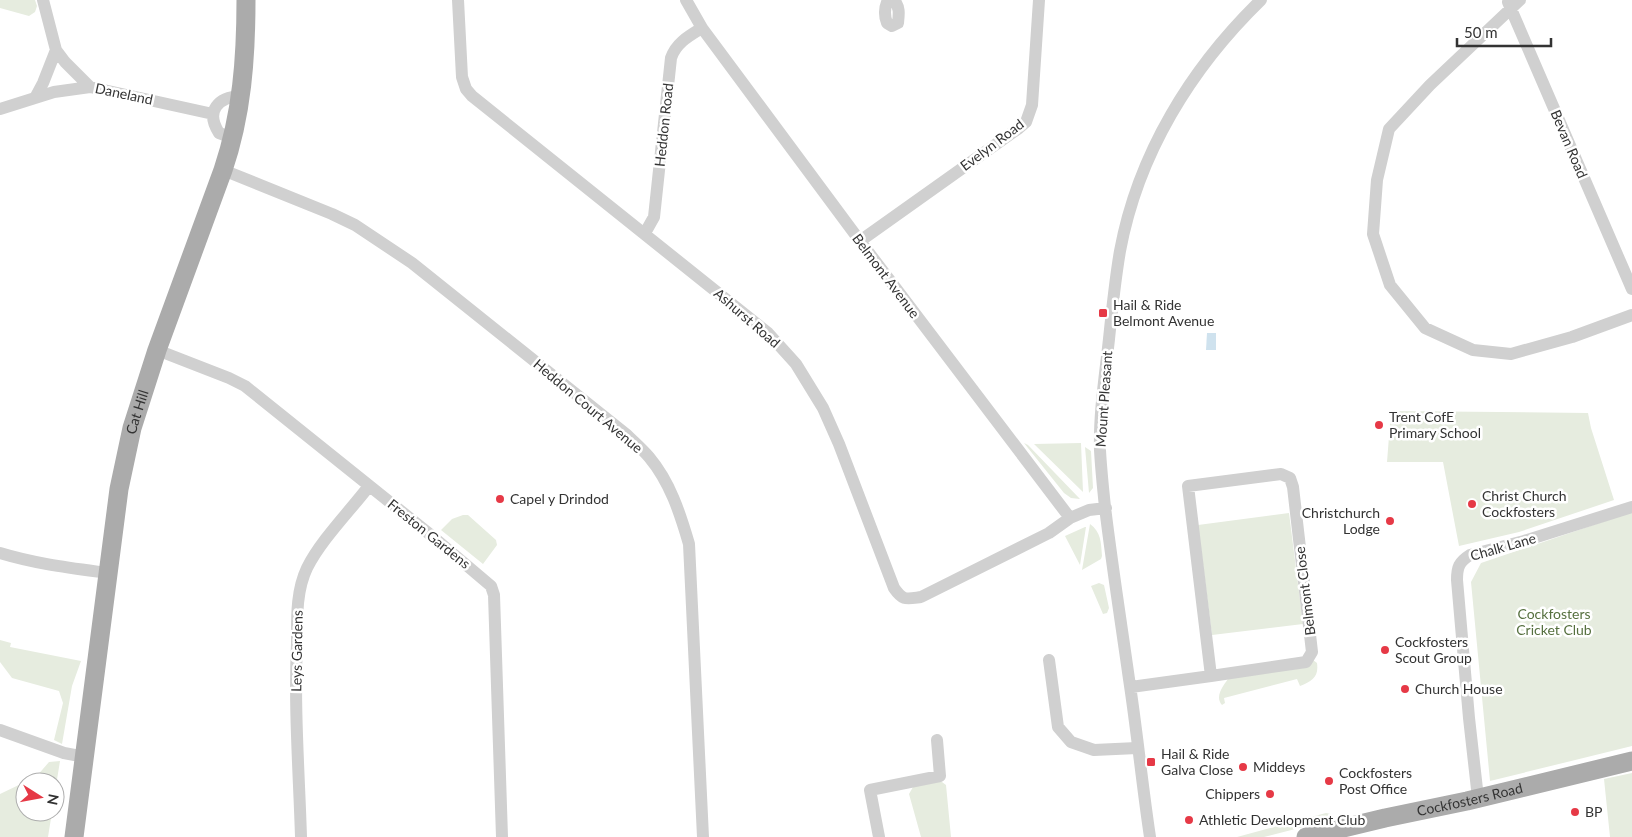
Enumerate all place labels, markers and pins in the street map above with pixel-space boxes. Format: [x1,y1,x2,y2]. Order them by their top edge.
place label: Hail & Ride Belmont Avenue [1113,296,1214,329]
marker: Hail & Ride Belmont Avenue [1097,307,1109,319]
place label: Trent CofE Primary School [1389,408,1481,441]
marker: Trent CofE Primary School [1373,419,1385,431]
place label: Christ Church Cockfosters [1482,487,1567,520]
place label: Capel y Drindod [510,490,609,507]
marker: Capel y Drindod [494,493,506,505]
marker: Christ Church Cockfosters [1466,498,1478,510]
place label: Christchurch Lodge [1302,504,1380,537]
marker: Christchurch Lodge [1384,515,1396,527]
place label: Cockfosters Scout Group [1395,633,1472,666]
marker: Cockfosters Scout Group [1379,644,1391,656]
place label: Church House [1415,680,1503,697]
marker: Church House [1399,683,1411,695]
place label: Hail & Ride Galva Close [1161,745,1233,778]
marker: Hail & Ride Galva Close [1145,756,1157,768]
place label: Middeys [1253,758,1305,775]
marker: Middeys [1237,761,1249,773]
place label: Cockfosters Post Office [1339,764,1412,797]
marker: Cockfosters Post Office [1323,775,1335,787]
place label: Chippers [1205,785,1260,802]
marker: Chippers [1264,788,1276,800]
place label: BP [1585,803,1602,820]
marker: BP [1569,806,1581,818]
place label: Athletic Development Club [1199,811,1365,828]
marker: Athletic Development Club [1183,814,1195,826]

